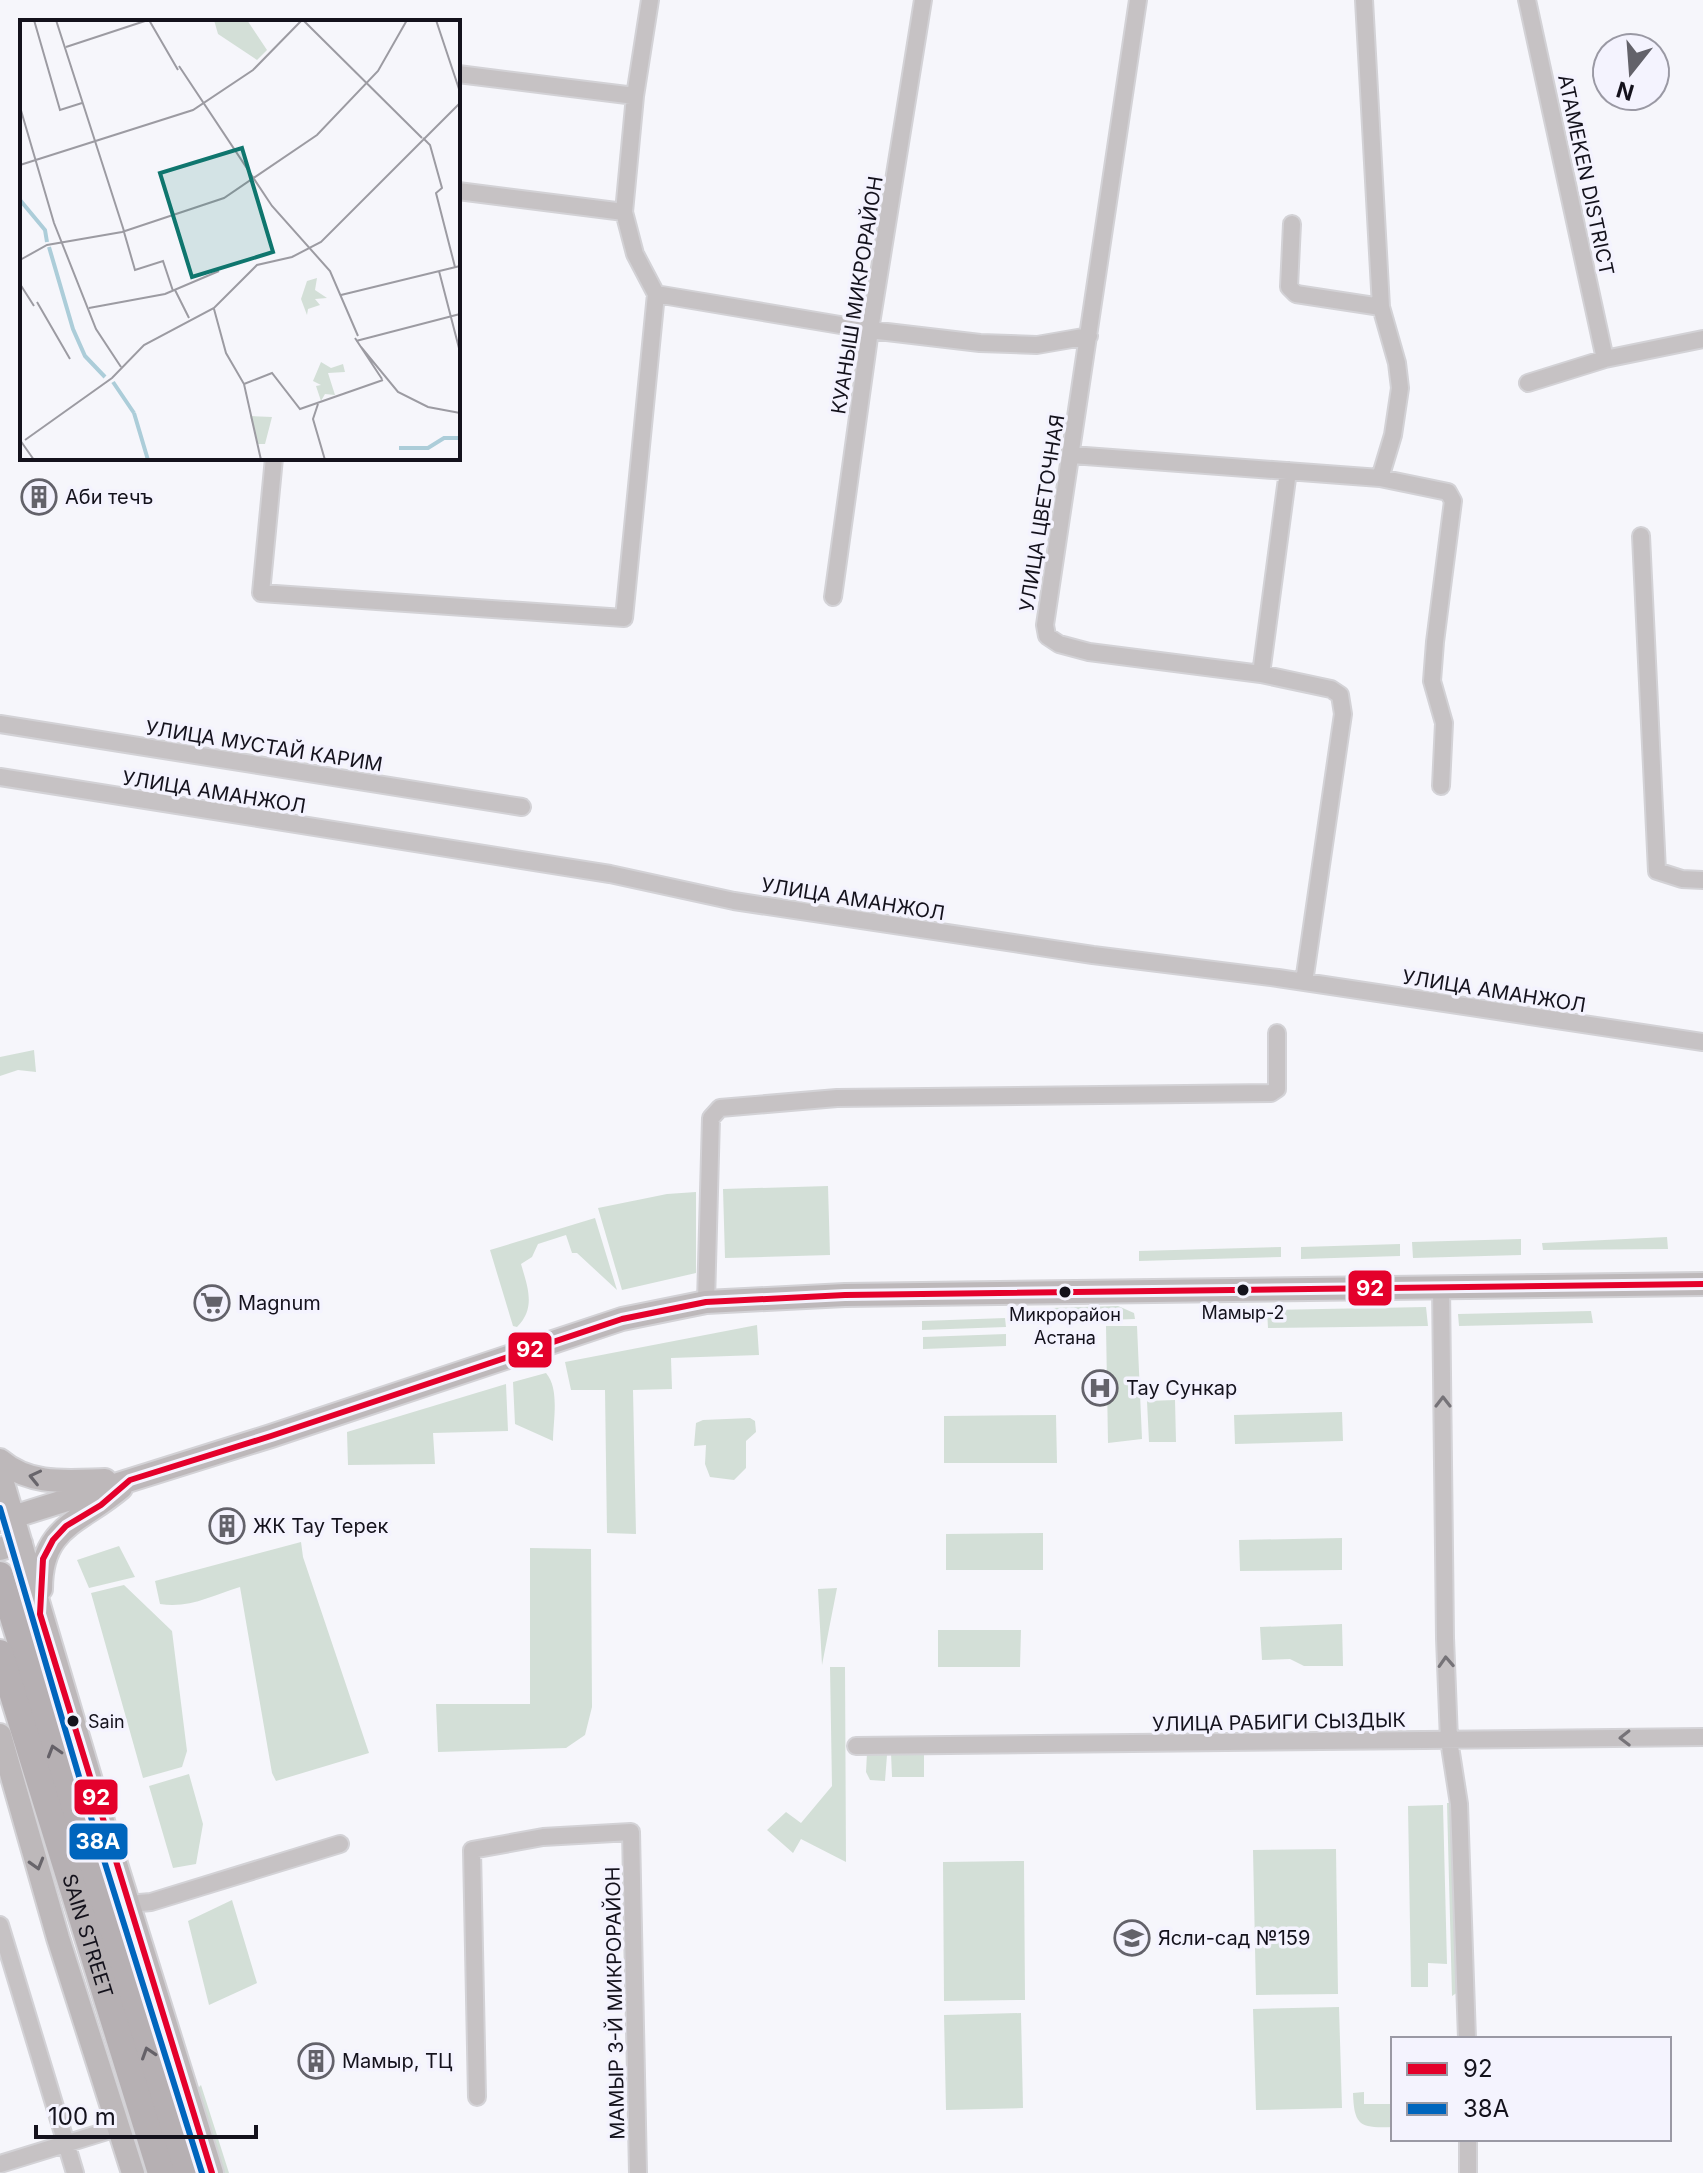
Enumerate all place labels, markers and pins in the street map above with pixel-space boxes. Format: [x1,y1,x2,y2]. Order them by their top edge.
building icon: Аби течъ [20,478,58,516]
place label: Аби течъ [65,485,153,509]
marker: Мамыр-2 [1235,1282,1251,1298]
supermarket icon: Magnum [193,1284,231,1322]
marker: Микрорайон Астана [1057,1284,1073,1300]
place label: Magnum [238,1291,321,1315]
place label: Мамыр-2 [1201,1302,1285,1323]
place label: Микрорайон Астана [1009,1304,1121,1348]
hospital icon: Тау Сункар [1081,1369,1119,1407]
place label: Тау Сункар [1126,1376,1237,1400]
building icon: ЖК Тау Терек [208,1507,246,1545]
place label: ЖК Тау Терек [253,1514,388,1538]
place label: Sain [88,1711,125,1732]
marker: Sain [65,1713,81,1729]
school or university icon: Ясли-сад №159 [1113,1919,1151,1957]
place label: Ясли-сад №159 [1158,1926,1310,1950]
building icon: Мамыр, ТЦ [297,2042,335,2080]
place label: Мамыр, ТЦ [342,2049,453,2073]

